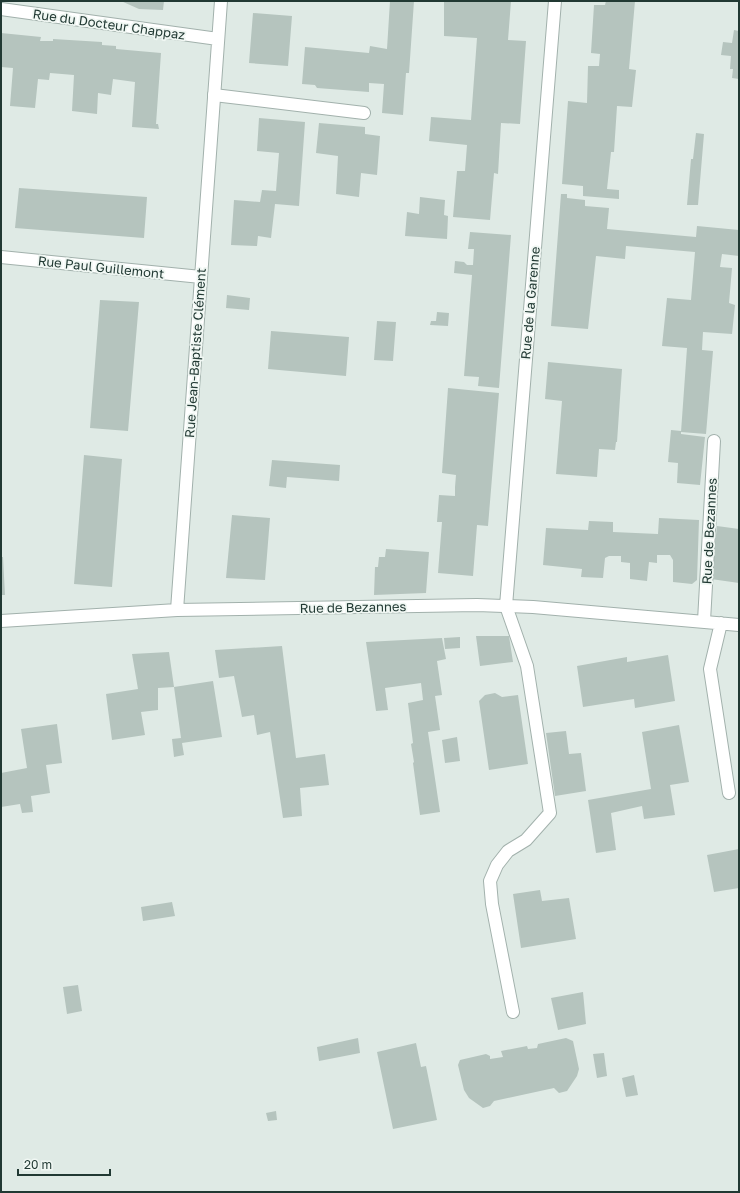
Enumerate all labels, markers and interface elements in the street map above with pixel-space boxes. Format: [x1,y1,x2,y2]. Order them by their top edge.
street label: Rue du Docteur Chappaz [32,5,186,43]
street label: Rue de la Garenne [517,246,543,360]
street label: Rue Paul Guillemont [37,252,165,282]
street label: Rue Jean-Baptiste Clément [181,267,209,439]
street label: Rue de Bezannes [698,477,720,585]
street label: Rue de Bezannes [300,598,407,616]
scale bar [18,1151,110,1177]
text: 20 m [24,1157,52,1172]

